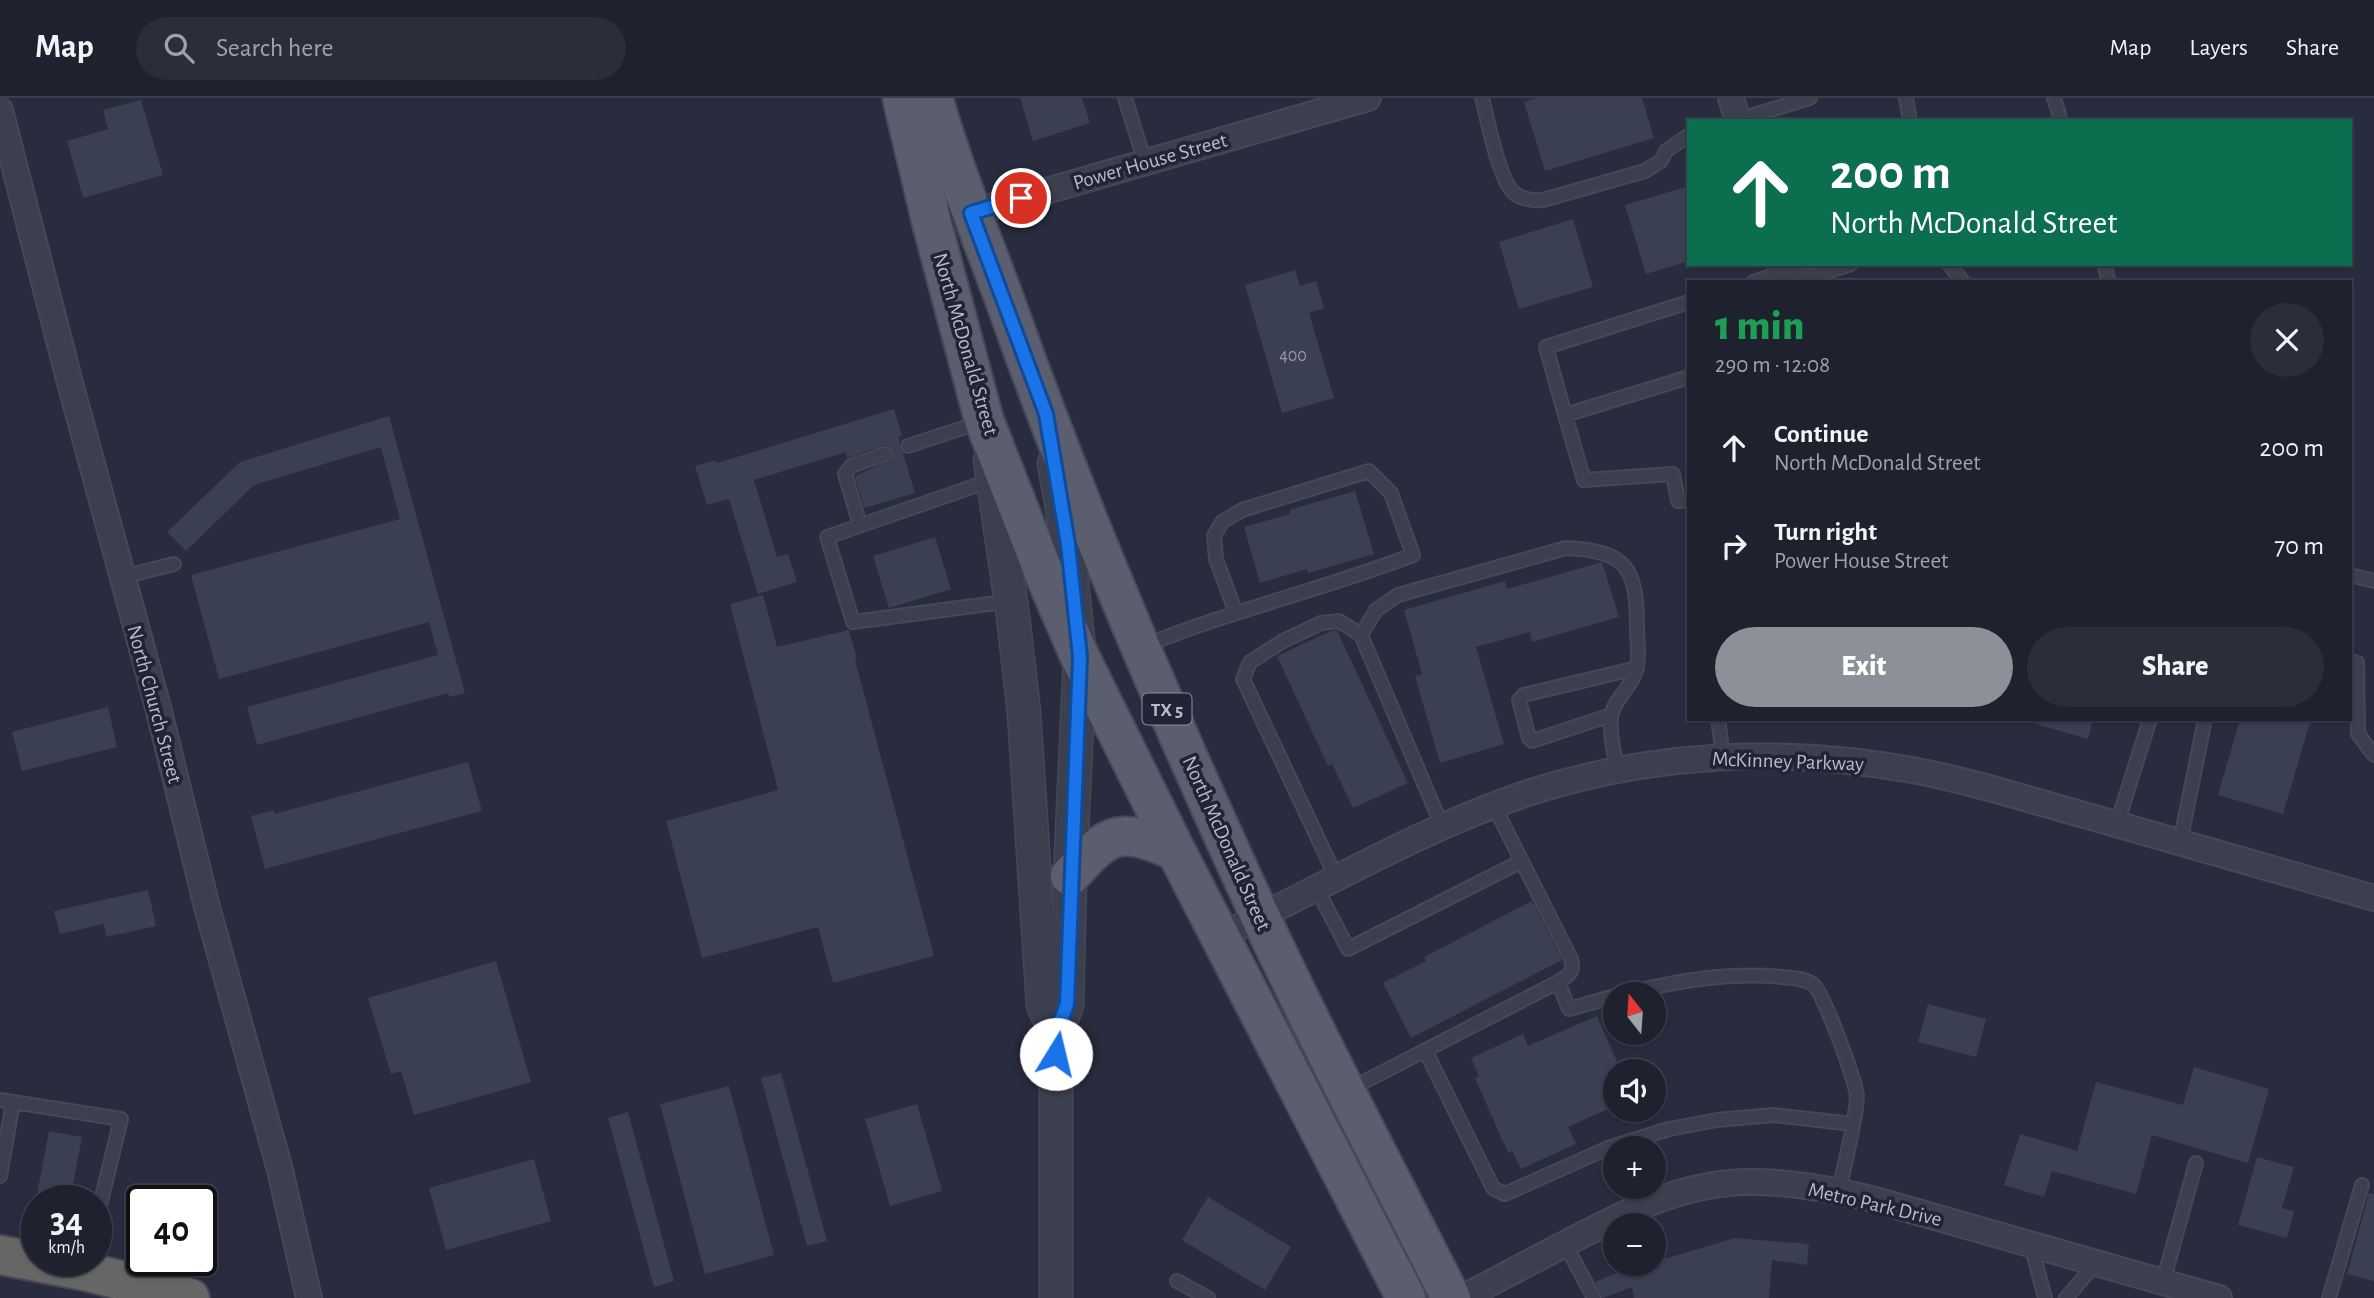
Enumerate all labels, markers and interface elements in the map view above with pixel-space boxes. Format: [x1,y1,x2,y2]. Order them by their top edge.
search box [136,17,626,80]
icon: search [160,29,198,67]
text: Map [35,31,94,64]
text: Search here [216,35,334,61]
text: Map [2109,36,2151,60]
text: Layers [2189,36,2248,60]
text: Share [2286,36,2339,60]
street label: Power House Street [1071,129,1230,194]
icon: ahead [1715,147,1806,238]
text: 200 m [1830,149,1951,198]
pin [991,168,1051,228]
icon: arrive [1002,179,1040,217]
text: North McDonald Street [1830,207,2117,239]
street label: North McDonald Street [929,251,1002,438]
button: close [2250,303,2324,377]
text: 1 min [1715,305,1804,347]
house number: 400 [1279,347,1307,365]
text: 290 m · 12:08 [1715,354,1830,377]
text: Continue [1774,421,1869,447]
icon: ahead [1715,429,1753,467]
text: 200 m [2260,435,2324,461]
text: North McDonald Street [1774,452,1981,475]
text: Turn right [1774,519,1877,545]
icon: right [1715,527,1753,565]
text: 70 m [2274,533,2324,559]
text: Power House Street [1774,550,1948,573]
street label: North Church Street [123,623,186,786]
button: Exit [1715,627,2013,707]
button: Share [2027,627,2324,707]
road number: TX 5 [1142,694,1192,724]
street label: McKinney Parkway [1712,748,1864,775]
street label: North McDonald Street [1179,753,1275,934]
north arrow [1603,982,1666,1045]
map controls [1603,982,1666,1276]
position arrow [1019,1017,1093,1091]
button: sound [1603,1059,1666,1122]
button: + [1603,1136,1666,1199]
street label: Metro Park Drive [1806,1179,1944,1230]
speed limit sign: 40 [126,1185,217,1276]
text: 34 [50,1204,83,1239]
button: − [1603,1213,1666,1276]
text: km/h [48,1239,85,1257]

